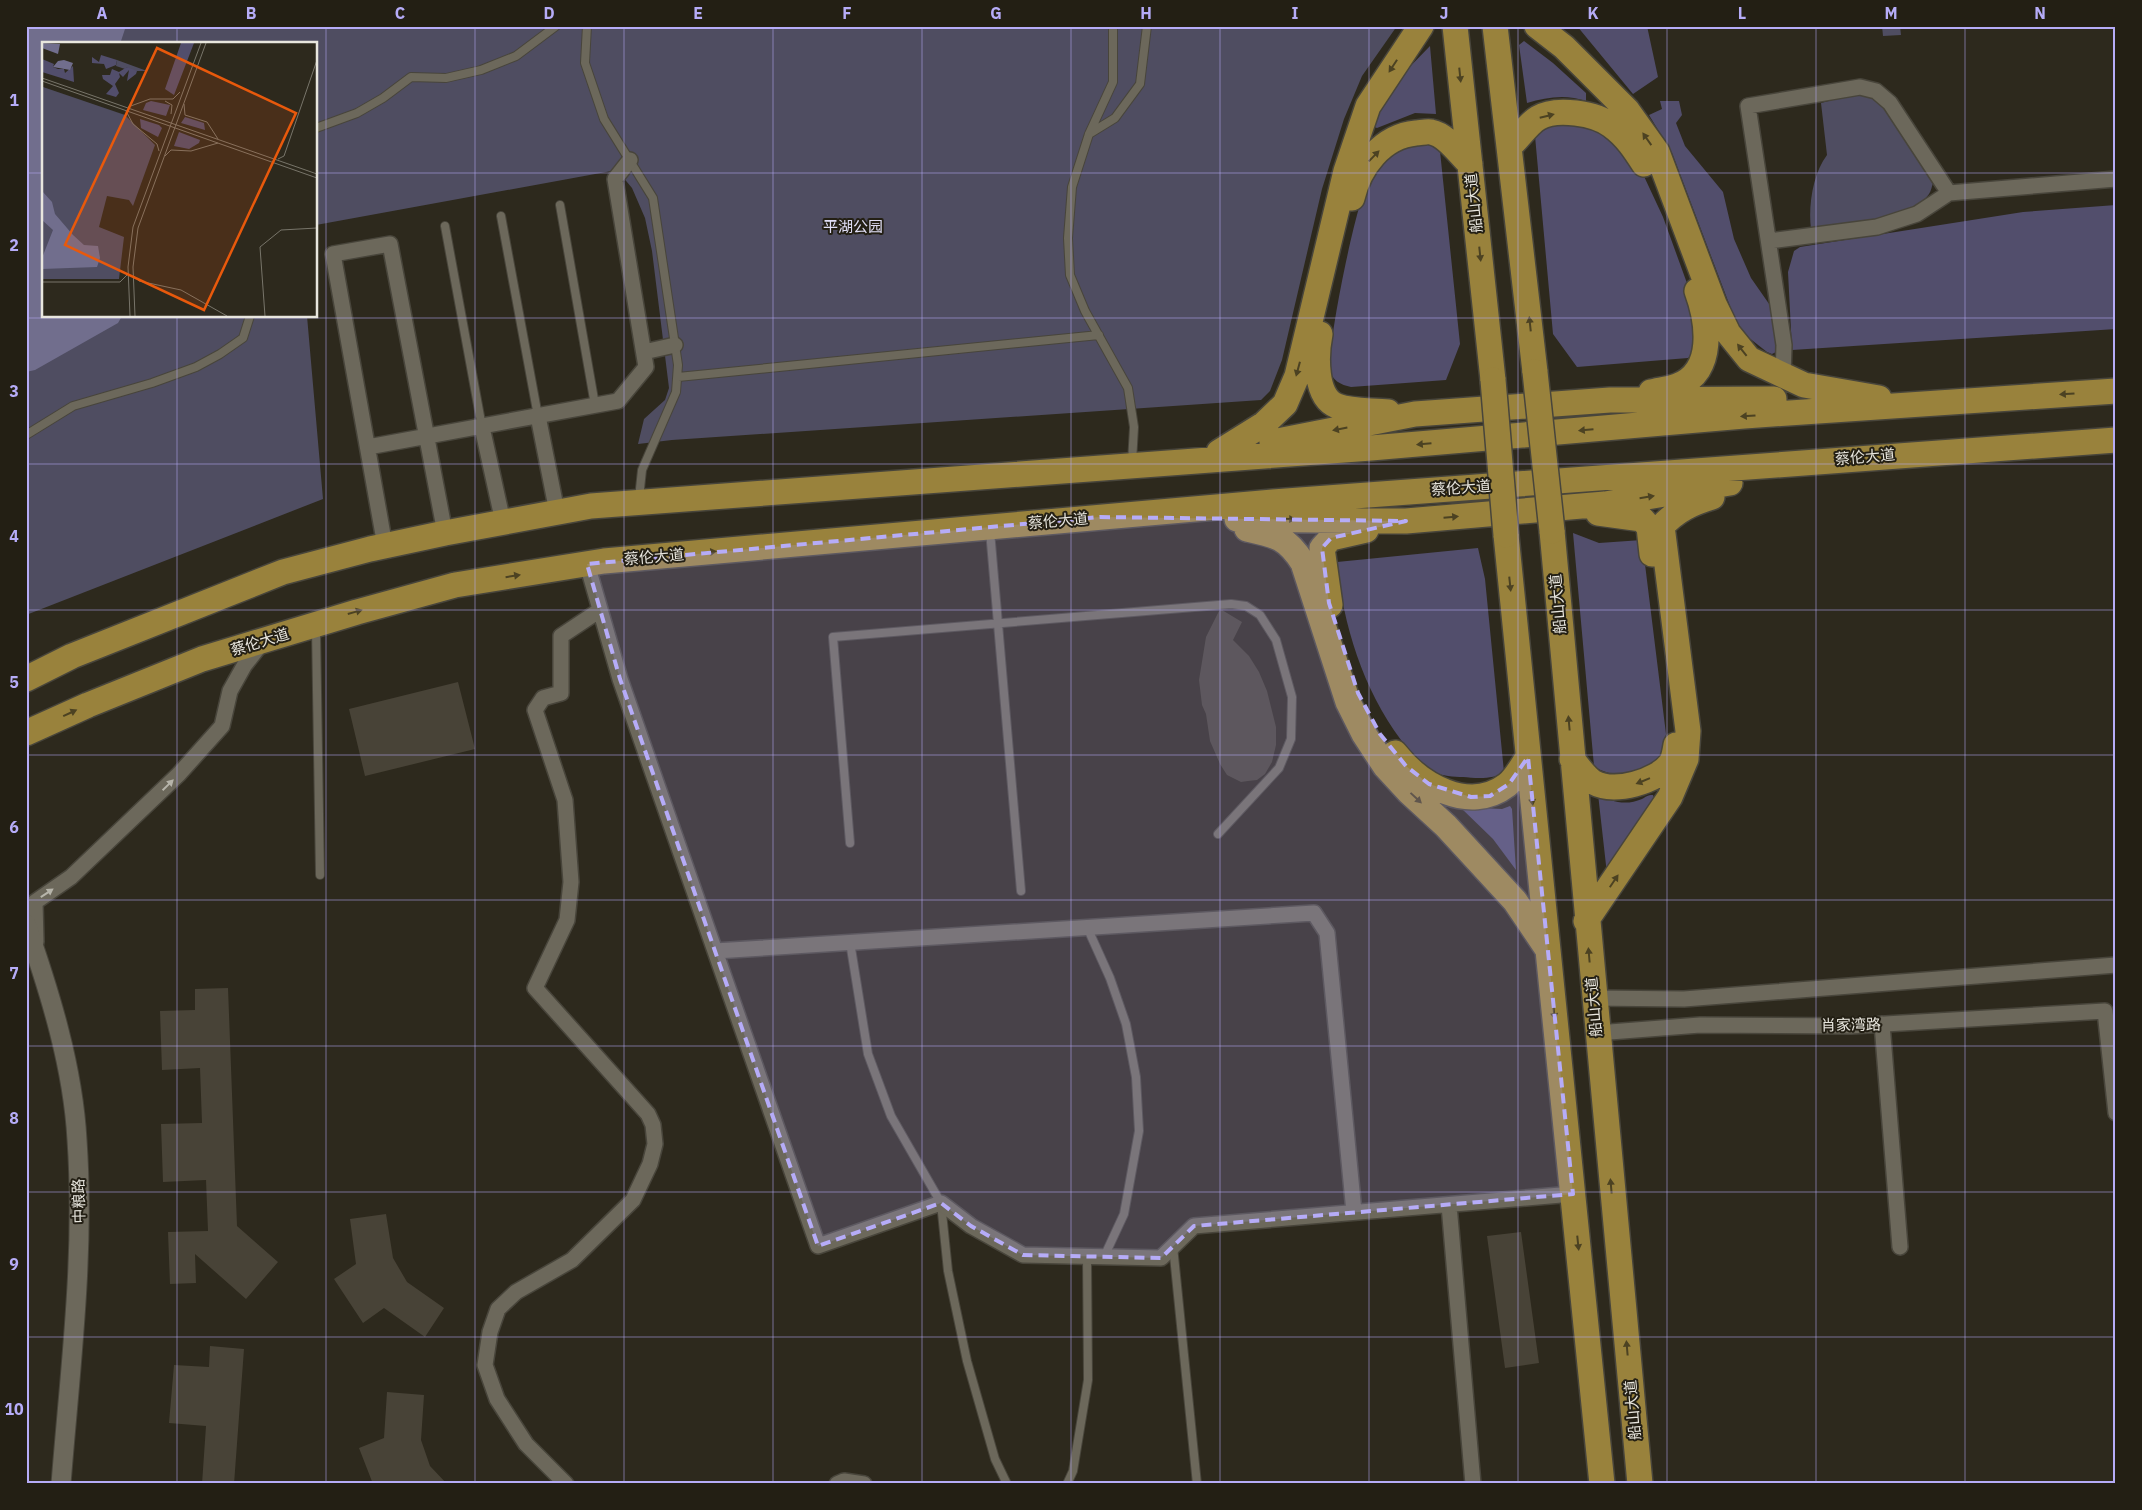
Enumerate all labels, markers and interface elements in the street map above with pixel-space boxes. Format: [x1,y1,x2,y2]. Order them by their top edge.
text: A [97,3,108,23]
text: B [246,3,257,23]
text: C [395,3,405,23]
text: D [543,3,555,23]
text: E [693,3,703,23]
text: F [842,3,852,23]
text: G [990,3,1002,23]
text: H [1140,3,1152,23]
text: I [1292,3,1299,23]
text: J [1440,3,1448,23]
text: K [1587,3,1599,23]
text: L [1738,3,1746,23]
text: M [1884,3,1898,23]
text: N [2034,3,2046,23]
inset map [42,42,318,318]
one-way arrow [1388,59,1398,73]
one-way arrow [1456,67,1464,83]
text: 1 [9,90,19,110]
one-way arrow [1540,112,1555,120]
one-way arrow [1642,132,1652,145]
one-way arrow [1368,150,1380,162]
street label: 船山大道 [1461,172,1486,234]
park label: 平湖公园 [823,217,883,236]
text: 2 [9,235,19,255]
one-way arrow [1476,246,1484,262]
one-way arrow [1526,315,1534,331]
one-way arrow [1736,343,1747,356]
one-way arrow [1294,362,1302,377]
text: 3 [9,381,19,401]
one-way arrow [2059,391,2075,399]
one-way arrow [1740,412,1756,420]
one-way arrow [1332,425,1348,433]
one-way arrow [1578,426,1594,434]
one-way arrow [1416,440,1432,448]
street label: 蔡伦大道 [1834,444,1896,469]
street label: 蔡伦大道 [1430,476,1492,499]
one-way arrow [1640,493,1656,501]
street label: 蔡伦大道 [1027,508,1089,533]
one-way arrow [1443,513,1459,521]
one-way arrow [1281,516,1297,524]
text: 4 [9,526,19,546]
street label: 蔡伦大道 [623,544,685,569]
one-way arrow [702,547,718,555]
one-way arrow [506,571,522,579]
street label: 船山大道 [1545,573,1570,635]
one-way arrow [1507,576,1515,592]
one-way arrow [348,608,363,616]
street label: 蔡伦大道 [228,624,291,659]
text: 5 [9,672,19,692]
one-way arrow [63,708,77,716]
one-way arrow [1565,715,1573,731]
one-way arrow [1635,778,1650,785]
one-way arrow [161,779,173,791]
one-way arrow [1528,790,1536,806]
one-way arrow [1409,792,1421,804]
text: 6 [9,817,19,837]
one-way arrow [1609,874,1618,888]
one-way arrow [40,889,53,898]
one-way arrow [1585,947,1593,963]
text: 7 [9,963,19,983]
street label: 船山大道 [1581,976,1606,1038]
one-way arrow [1550,1004,1558,1020]
street label: 肖家湾路 [1821,1014,1881,1035]
text: 8 [9,1108,19,1128]
street label: 中粮路 [69,1178,88,1224]
one-way arrow [1607,1178,1615,1194]
one-way arrow [1574,1235,1582,1251]
text: 9 [9,1254,19,1274]
one-way arrow [1623,1340,1631,1356]
street label: 船山大道 [1620,1379,1645,1441]
text: 10 [4,1399,24,1419]

